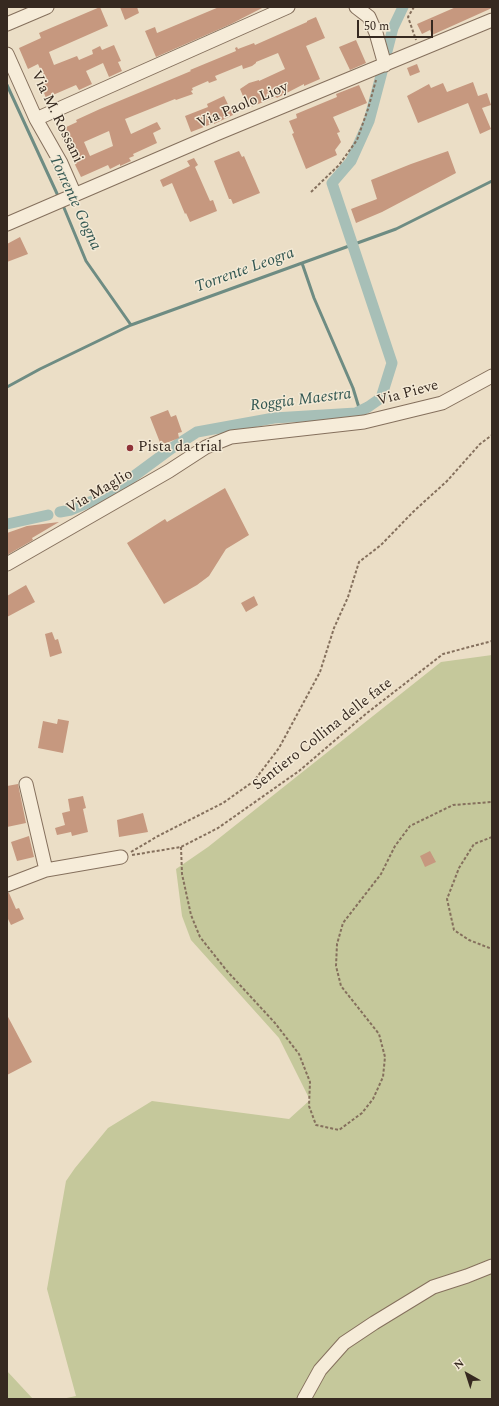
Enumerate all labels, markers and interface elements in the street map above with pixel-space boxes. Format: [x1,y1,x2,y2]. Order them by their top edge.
scale bar [359,12,435,38]
text: 50 m [364,17,389,36]
street label: Via M. Rossani [26,68,86,166]
street label: Via Paolo Lioy [195,79,291,133]
water label: Torrente Gogna [44,152,104,254]
water label: Torrente Leogra [193,244,297,298]
street label: Via Pieve [375,377,441,411]
water label: Roggia Maestra [249,385,353,417]
place label: Pista da trial [138,439,222,457]
marker: Pista da trial [125,443,135,453]
street label: Via Maglio [64,466,136,518]
street label: Sentiero Collina delle fate [250,675,396,795]
north arrow [447,1354,487,1394]
text: N [450,1355,468,1374]

